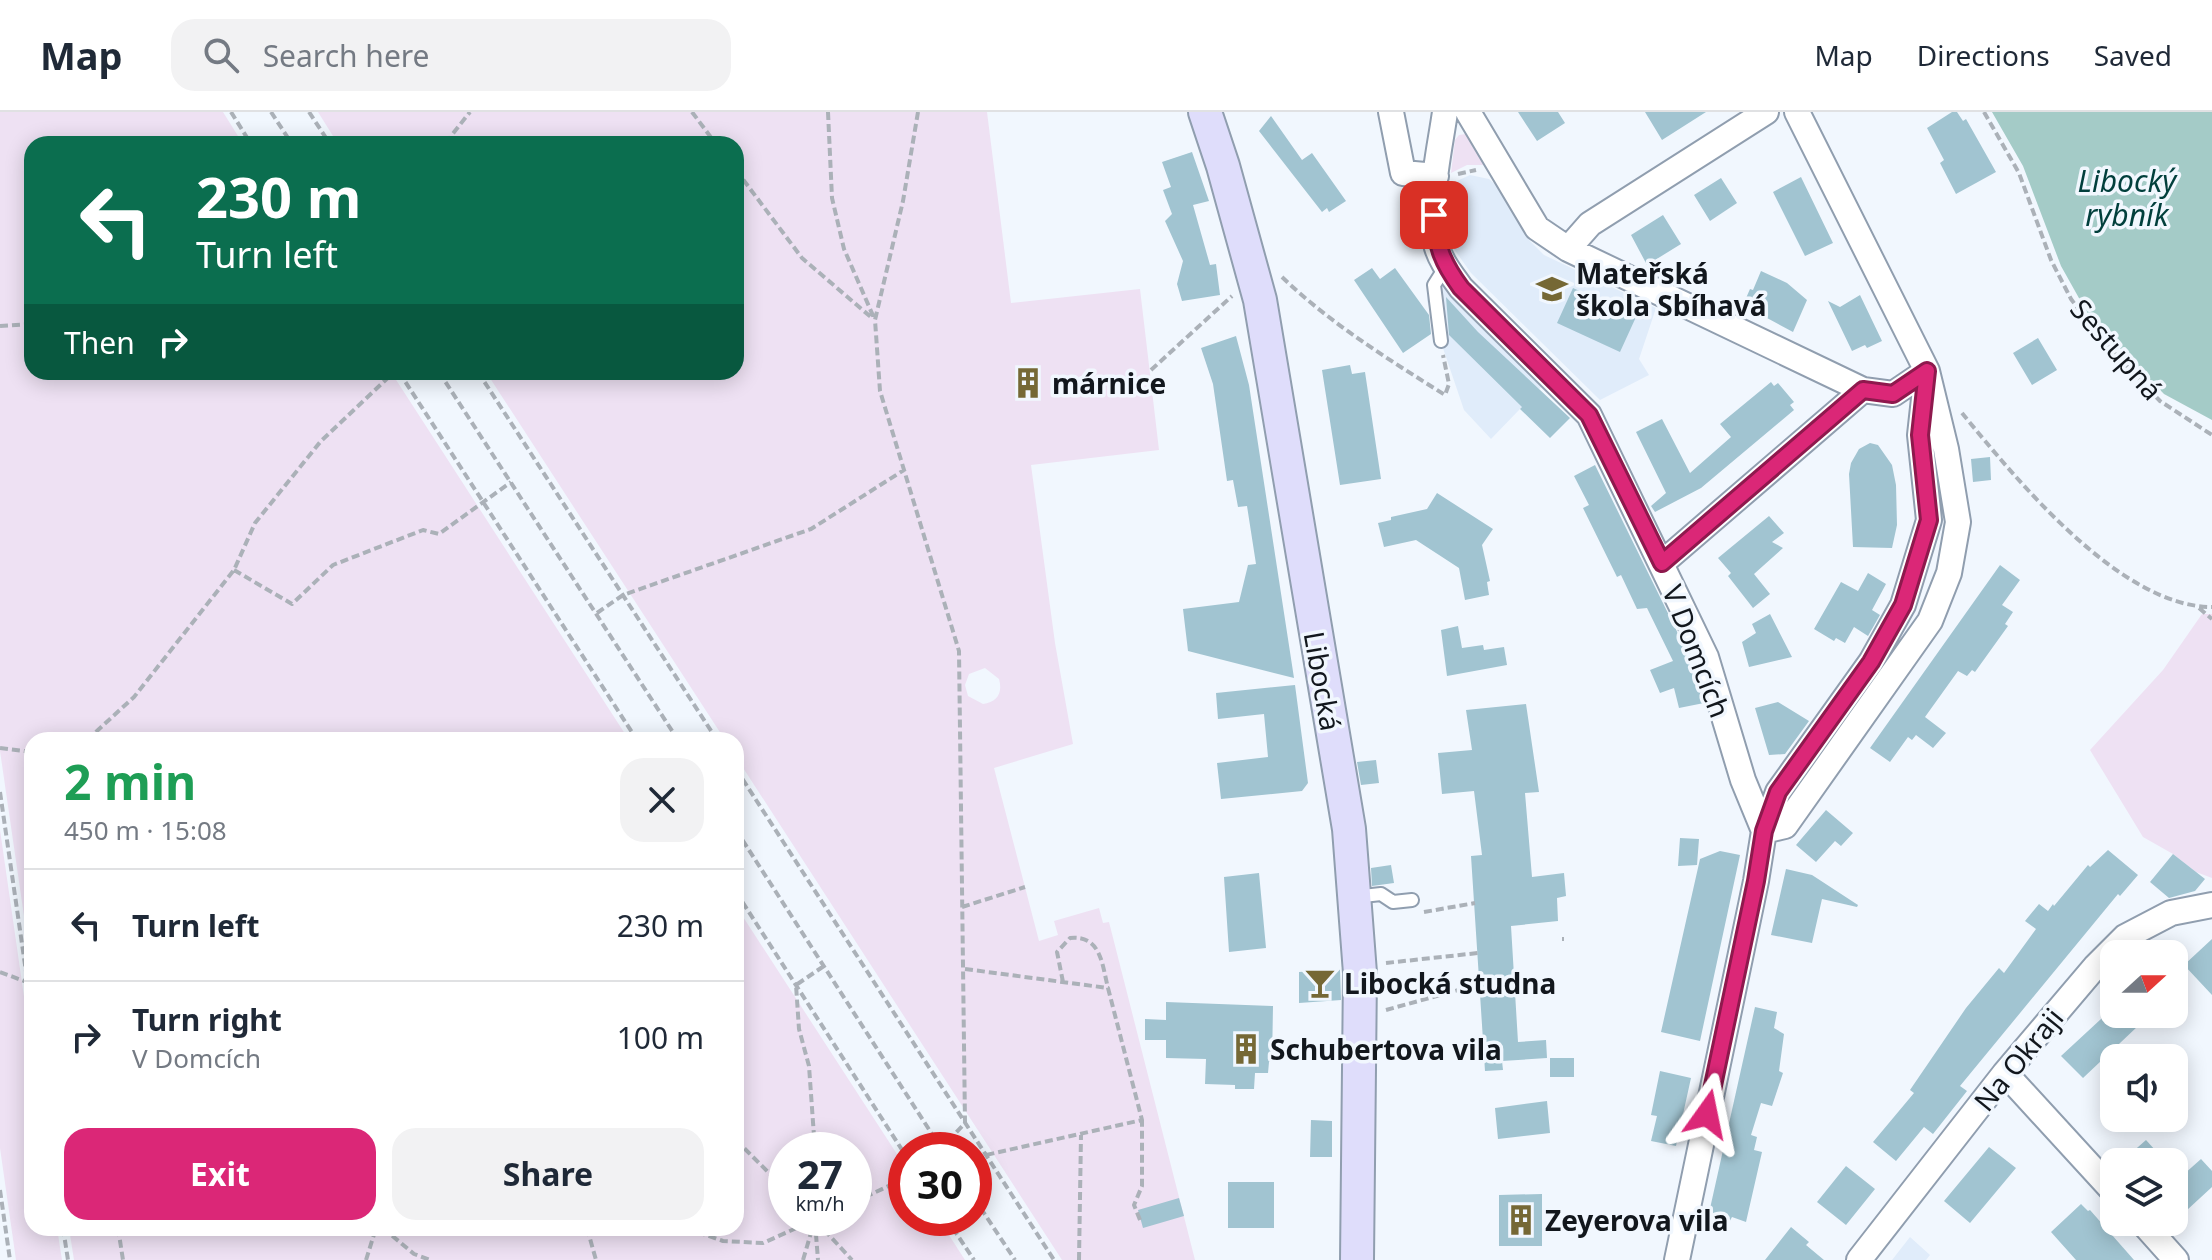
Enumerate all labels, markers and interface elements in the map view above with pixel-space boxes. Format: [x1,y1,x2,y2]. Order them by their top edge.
search box [171,19,731,91]
text: Map [40,29,123,81]
icon: search [199,33,243,77]
text: Search here [263,35,430,76]
text: Map [1814,36,1873,74]
text: Directions [1917,36,2050,74]
text: Saved [2094,36,2172,74]
text: 230 m [196,158,361,234]
water label: Libocký rybník [2078,160,2178,235]
icon: left [64,168,168,272]
pin [1400,181,1468,249]
icon: arrive [1412,193,1456,237]
text: Turn left [196,230,338,279]
place label: Mateřská škola Sbíhavá [1576,254,1767,324]
school or university icon: Mateřská škola Sbíhavá [1535,272,1569,306]
street label: Sestupná [2063,290,2171,408]
icon: right [151,320,195,364]
text: Then [64,322,135,363]
place label: márnice [1052,364,1166,402]
building icon: márnice [1011,366,1045,400]
street label: V Domcích [1654,579,1740,723]
street label: Libocká [1296,628,1350,734]
text: 2 min [64,749,196,814]
button: close [620,758,704,842]
text: 450 m · 15:08 [64,812,227,848]
icon: left [64,903,108,947]
text: Turn left [132,905,260,946]
text: 230 m [617,905,704,946]
north arrow [2100,940,2188,1028]
map controls [2100,940,2188,1236]
place label: Libocká studna [1344,964,1556,1002]
bar icon: Libocká studna [1303,966,1337,1000]
text: Turn right [132,999,282,1040]
street label: Na Okraji [1965,1000,2071,1118]
icon: right [64,1015,108,1059]
text: 100 m [617,1017,704,1058]
place label: Schubertova vila [1270,1030,1502,1068]
building icon: Schubertova vila [1229,1032,1263,1066]
text: V Domcích [132,1040,261,1076]
button: sound [2100,1044,2188,1132]
position arrow [1665,1072,1749,1156]
button: Exit [64,1128,376,1220]
button: Share [392,1128,704,1220]
speed limit sign: 30 [888,1132,992,1236]
text: 27 [797,1146,843,1201]
button: layers [2100,1148,2188,1236]
text: km/h [795,1190,845,1217]
place label: Zeyerova vila [1545,1201,1729,1239]
building icon: Zeyerova vila [1504,1203,1538,1237]

